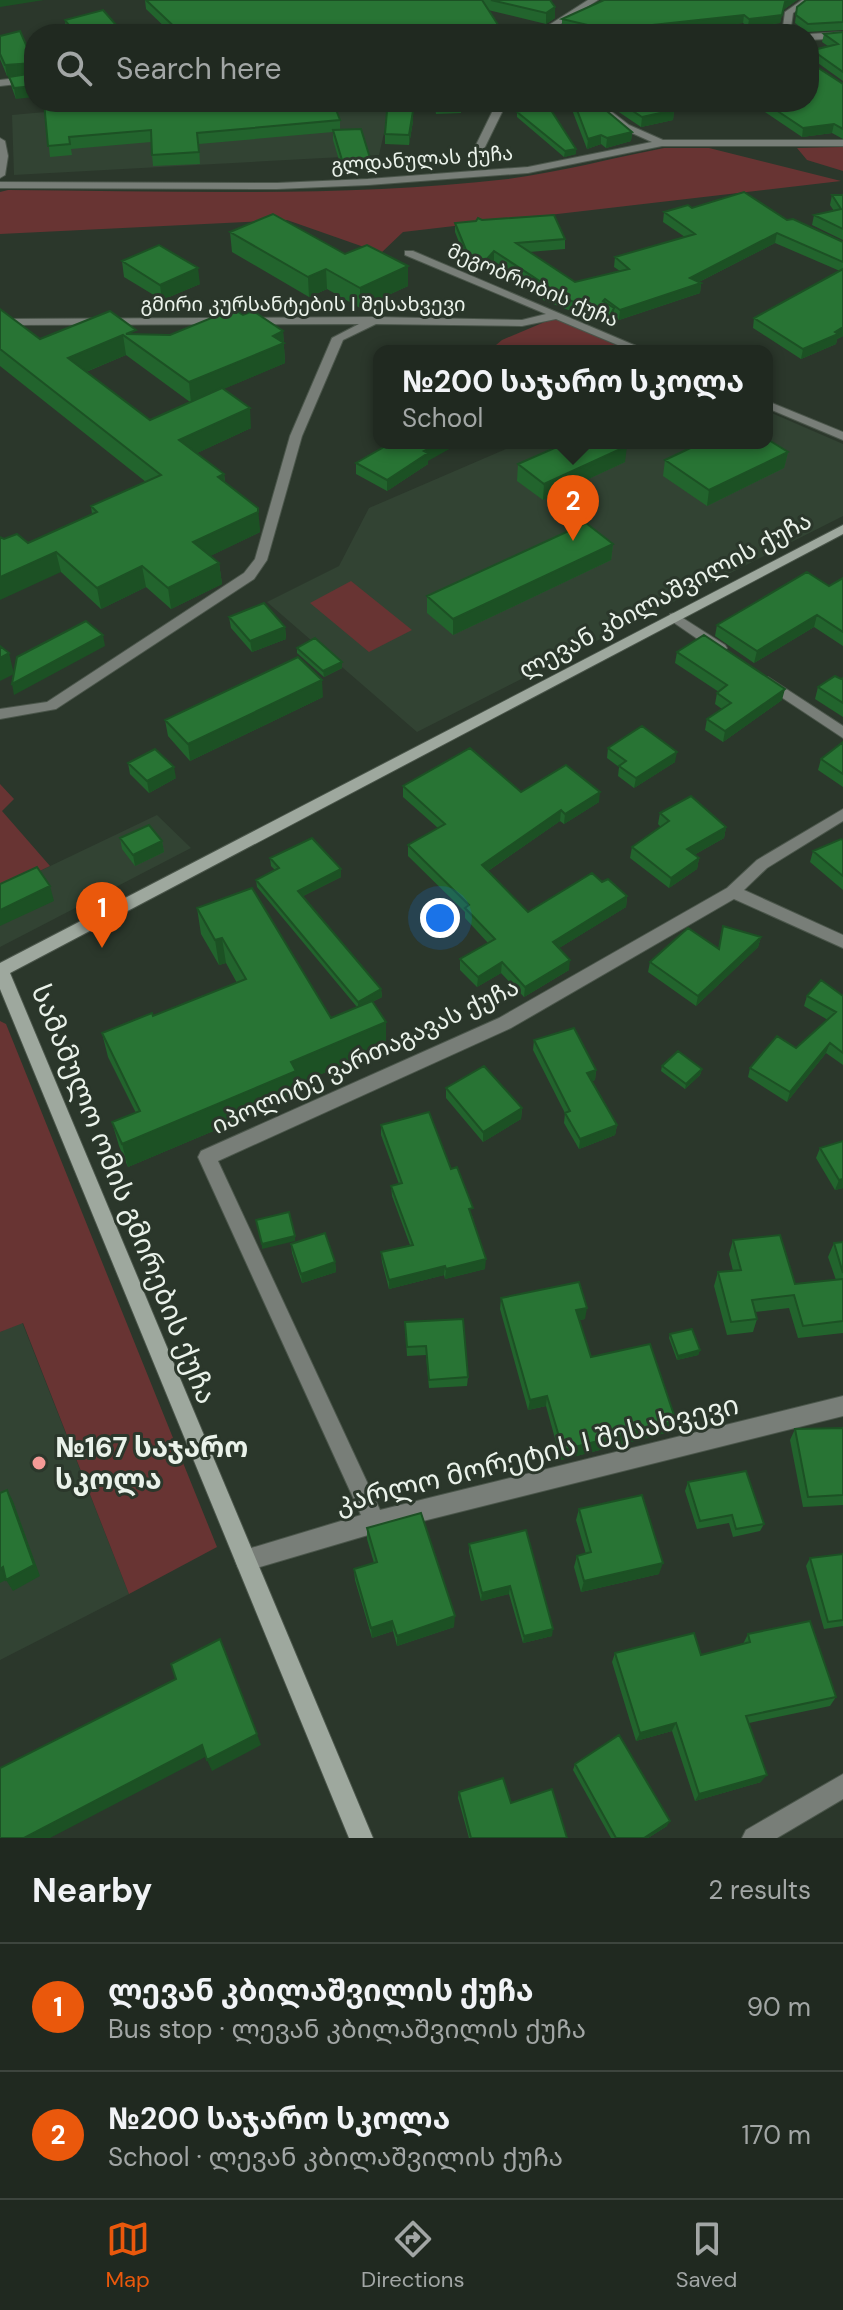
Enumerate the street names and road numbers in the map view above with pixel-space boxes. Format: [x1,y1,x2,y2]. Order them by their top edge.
street label: გლდანულას ქუჩა [330,140,514,178]
street label: მეგობრობის ქუჩა [444,237,622,333]
street label: გმირი კურსანტების I შესახვევი [140,291,466,317]
street label: ლევან კბილაშვილის ქუჩა [513,505,817,685]
street label: იპოლიტე ვართაგავას ქუჩა [206,971,524,1141]
street label: სამამულო ომის გმირების ქუჩა [23,979,225,1409]
street label: კარლო მორეტის I შესახვევი [331,1386,743,1522]

